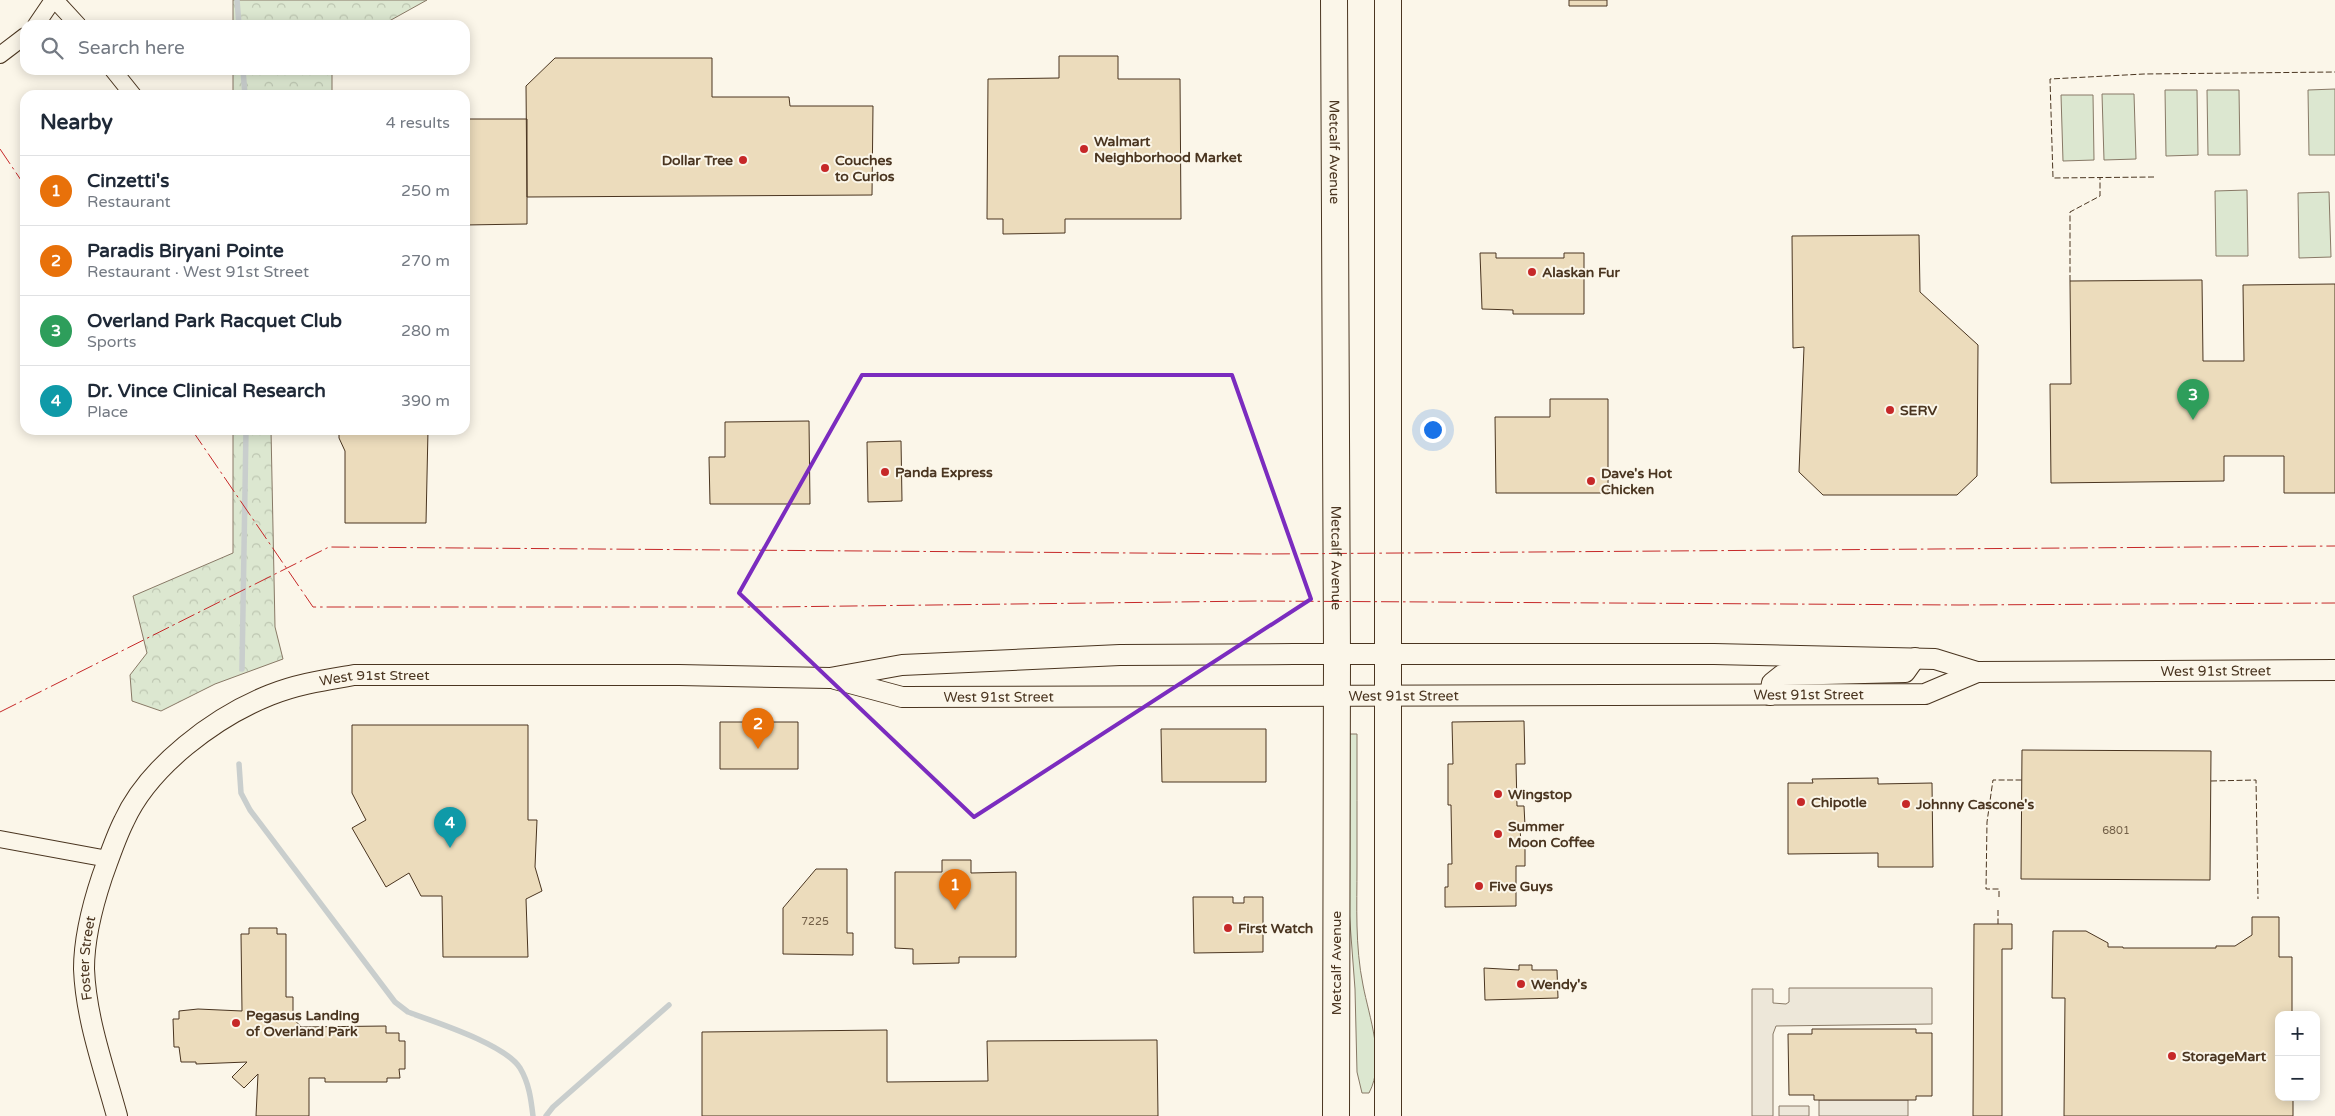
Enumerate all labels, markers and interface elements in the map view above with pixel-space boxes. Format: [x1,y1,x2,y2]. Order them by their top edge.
search box [20,20,470,75]
icon: search [38,34,66,62]
text: Search here [78,37,185,59]
street label: Metcalf Avenue [1325,100,1343,204]
text: Nearby [40,110,113,135]
text: 4 results [386,113,450,133]
place label: Walmart Neighborhood Market [1094,133,1243,166]
marker: Walmart Neighborhood Market [1078,143,1090,155]
place label: Dollar Tree [662,152,733,169]
place label: Couches to Curios [834,152,895,185]
marker: Dollar Tree [737,154,749,166]
marker: Couches to Curios [819,162,831,174]
text: Cinzetti's [87,170,169,192]
text: 1 [51,181,61,201]
text: 250 m [401,181,450,201]
text: Restaurant [87,192,171,212]
text: Paradis Biryani Pointe [87,240,284,262]
text: 2 [51,251,61,271]
text: 270 m [401,251,450,271]
text: Restaurant · West 91st Street [87,262,309,282]
place label: Alaskan Fur [1542,264,1621,281]
marker: Alaskan Fur [1526,266,1538,278]
text: Overland Park Racquet Club [87,310,342,332]
text: 3 [51,321,61,341]
text: 280 m [401,321,450,341]
text: Sports [87,332,136,352]
pin: 3 [2177,379,2209,420]
text: Dr. Vince Clinical Research [87,380,326,402]
text: 4 [51,391,61,411]
text: 390 m [401,391,450,411]
text: Place [87,402,128,422]
place label: SERV [1900,402,1938,419]
marker: SERV [1884,404,1896,416]
your location [1420,417,1446,443]
place label: Panda Express [895,464,993,481]
place label: Dave's Hot Chicken [1601,465,1673,498]
marker: Panda Express [879,466,891,478]
marker: Dave's Hot Chicken [1585,475,1597,487]
street label: Metcalf Avenue [1327,506,1345,610]
street label: West 91st Street [2161,662,2272,680]
street label: West 91st Street [318,667,430,690]
street label: West 91st Street [1753,686,1865,704]
street label: West 91st Street [1348,687,1460,705]
street label: West 91st Street [943,689,1055,706]
pin: 2 [742,708,774,749]
place label: Wingstop [1508,786,1572,803]
marker: Wingstop [1492,788,1504,800]
place label: Chipotle [1811,794,1867,811]
marker: Chipotle [1795,796,1807,808]
place label: Johnny Cascone's [1915,796,2034,813]
marker: Johnny Cascone's [1900,798,1912,810]
pin: 4 [434,807,466,848]
place label: Summer Moon Coffee [1508,818,1595,851]
house number: 6801 [2102,824,2130,837]
marker: Summer Moon Coffee [1492,828,1504,840]
pin: 1 [939,869,971,910]
place label: Five Guys [1489,878,1553,895]
marker: Five Guys [1473,880,1485,892]
street label: Metcalf Avenue [1328,911,1345,1015]
street label: Foster Street [76,913,100,1002]
house number: 7225 [801,915,829,928]
place label: First Watch [1238,920,1313,937]
marker: First Watch [1222,922,1234,934]
place label: Wendy's [1531,976,1587,993]
marker: Wendy's [1515,978,1527,990]
place label: Pegasus Landing of Overland Park [246,1007,360,1040]
map controls [2275,1011,2320,1101]
button: + [2275,1011,2320,1056]
marker: Pegasus Landing of Overland Park [230,1017,242,1029]
place label: StorageMart [2182,1048,2267,1065]
marker: StorageMart [2166,1050,2178,1062]
button: − [2275,1056,2320,1101]

